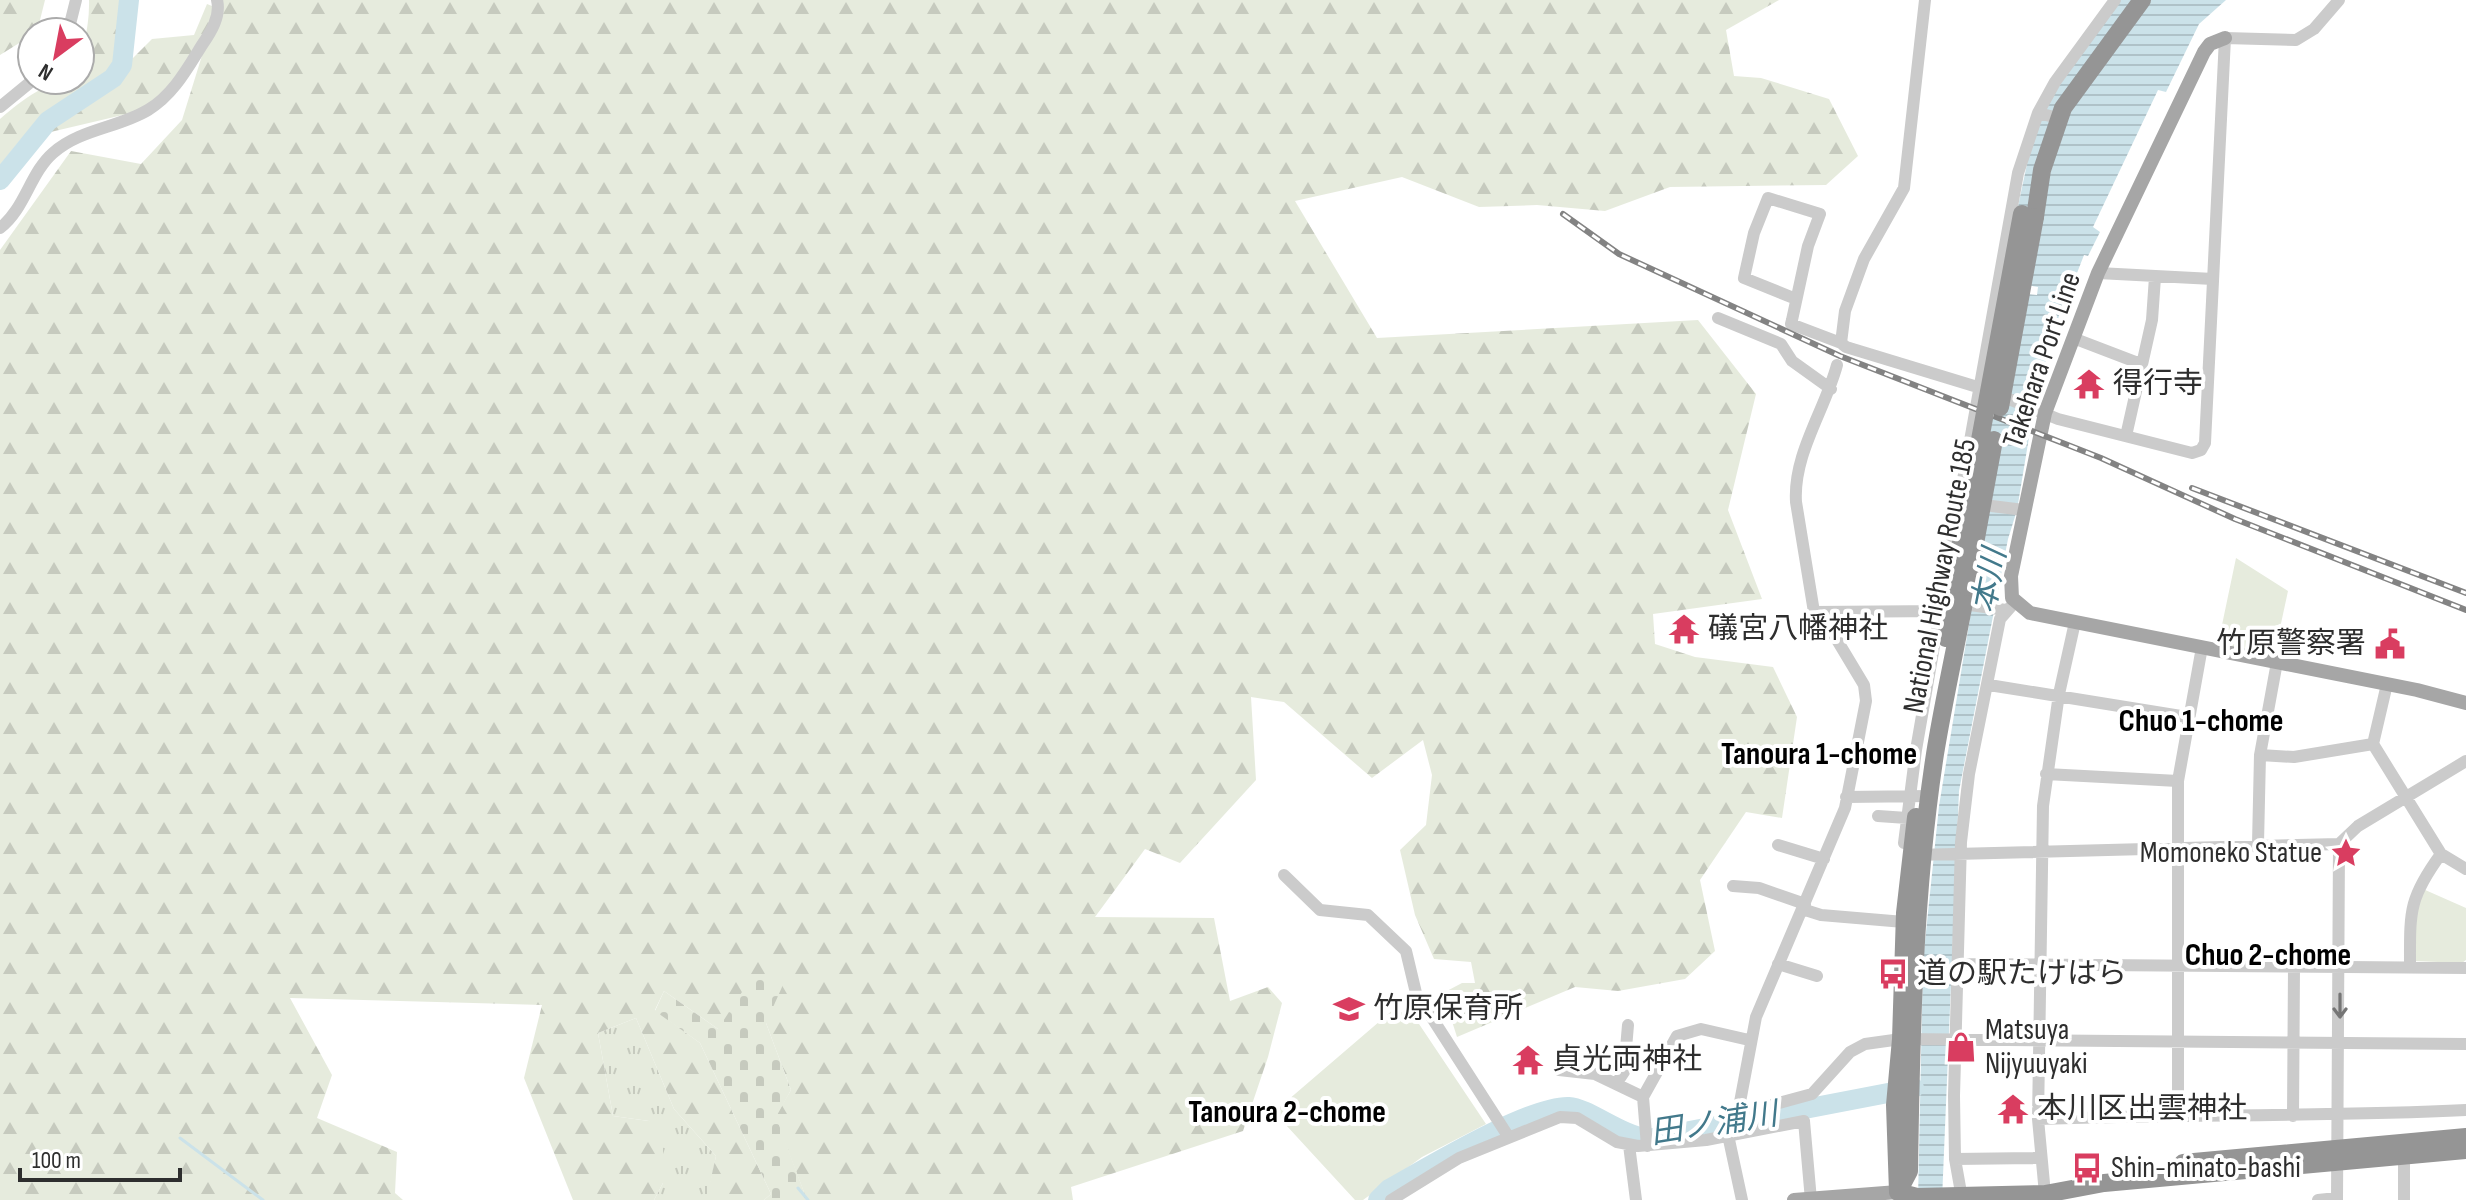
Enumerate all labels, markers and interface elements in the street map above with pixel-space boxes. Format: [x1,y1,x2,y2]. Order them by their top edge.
north arrow [16,16,96,96]
text: N [34,57,58,86]
street label: Takehara Port Line [1995,268,2089,452]
place label: 得行寺 [2113,366,2203,402]
temple icon: 得行寺 [2072,367,2106,401]
street label: National Highway Route 185 [1896,436,1984,716]
water label: 本川 [1965,543,2016,616]
place label: 礒宮八幡神社 [1708,611,1888,647]
temple icon: 礒宮八幡神社 [1667,612,1701,646]
place label: 竹原警察署 [2216,626,2366,662]
public building icon: 竹原警察署 [2373,627,2407,661]
district label: Chuo 1-chome [2119,702,2284,741]
district label: Tanoura 1-chome [1721,735,1917,774]
place label: Momoneko Statue [2140,835,2322,871]
place icon: Momoneko Statue [2329,836,2363,870]
district label: Chuo 2-chome [2185,936,2351,975]
place label: 道の駅たけはら [1917,956,2127,992]
bus stop icon: 道の駅たけはら [1876,957,1910,991]
place label: 竹原保育所 [1373,991,1523,1027]
school or university icon: 竹原保育所 [1332,992,1366,1026]
one-way arrow [2332,992,2348,1019]
place label: Matsuya Nijyuuyaki [1985,1012,2088,1082]
shop icon: Matsuya Nijyuuyaki [1944,1030,1978,1064]
place label: 貞光両神社 [1552,1042,1702,1078]
temple icon: 貞光両神社 [1511,1043,1545,1077]
place label: 本川区出雲神社 [2037,1091,2247,1127]
temple icon: 本川区出雲神社 [1996,1092,2030,1126]
district label: Tanoura 2-chome [1188,1093,1386,1132]
water label: 田ノ浦川 [1648,1094,1783,1153]
scale bar [20,1132,180,1182]
text: 100 m [32,1146,81,1175]
place label: Shin-minato-bashi [2111,1150,2301,1186]
bus stop icon: Shin-minato-bashi [2070,1151,2104,1185]

